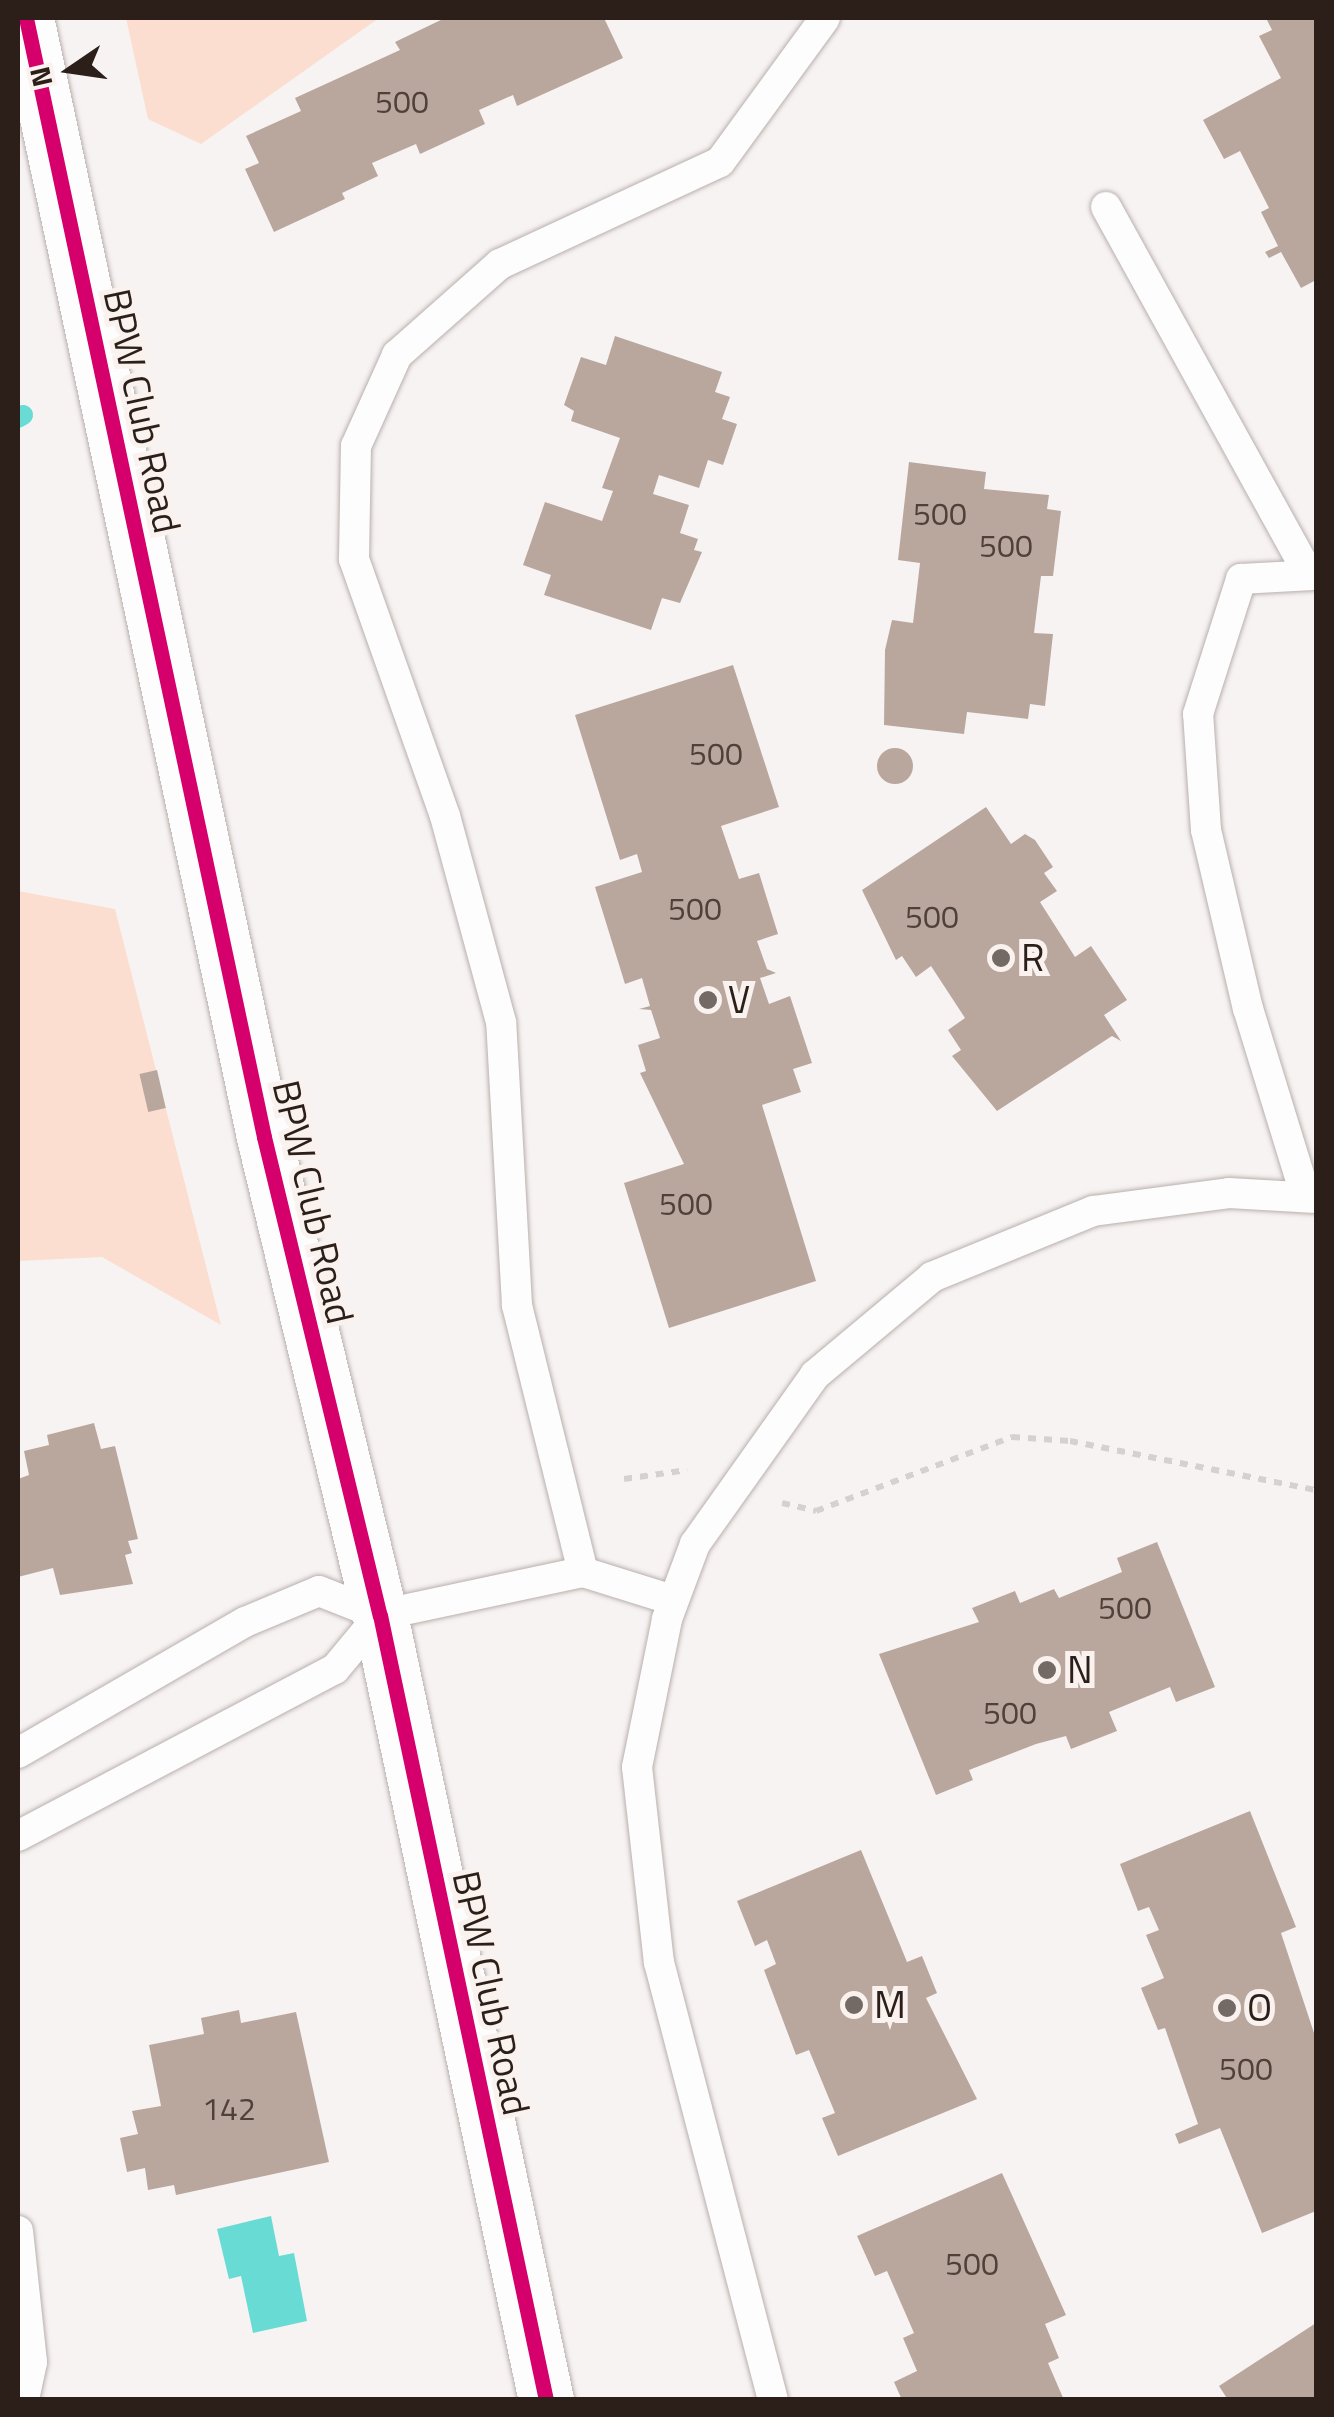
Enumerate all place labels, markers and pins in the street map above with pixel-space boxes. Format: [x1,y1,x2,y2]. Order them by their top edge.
place label: R [1021,935,1044,981]
marker: R [990,947,1012,969]
place label: V [728,977,750,1023]
marker: V [697,989,719,1011]
place label: N [1067,1647,1093,1693]
marker: N [1036,1659,1058,1681]
place label: M [874,1982,906,2028]
place label: O [1247,1985,1272,2031]
marker: M [843,1994,865,2016]
marker: O [1216,1997,1238,2019]

